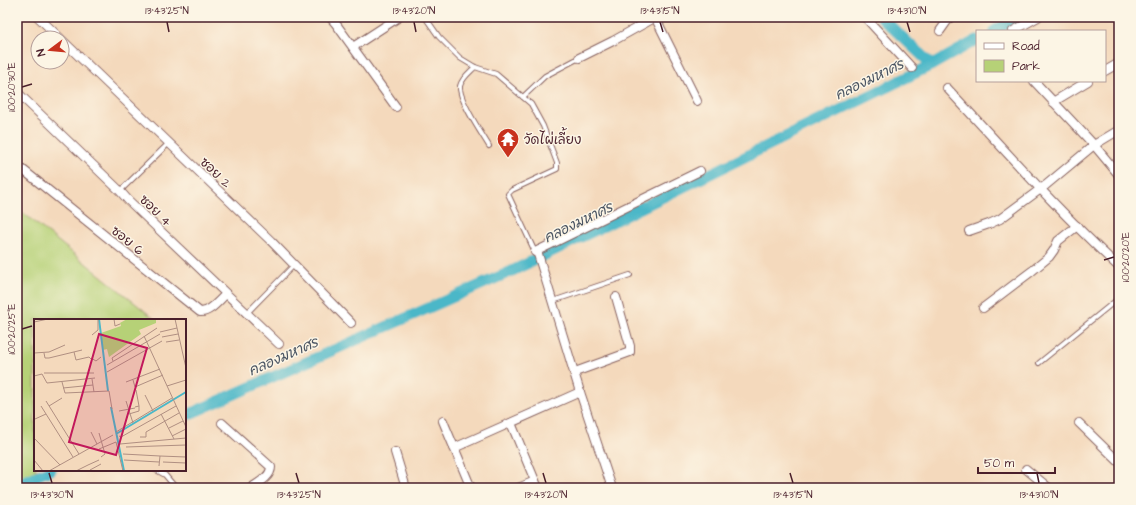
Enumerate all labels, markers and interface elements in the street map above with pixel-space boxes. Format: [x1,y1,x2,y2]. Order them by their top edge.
text: 13°43'25"N [145,4,189,18]
text: 13°43'20"N [393,4,435,18]
text: 13°43'15"N [640,4,680,18]
text: 13°43'10"N [888,4,926,18]
north arrow [30,30,70,70]
legend [976,30,1106,82]
text: Road [1012,38,1040,55]
text: N [33,47,49,58]
water label: คลองมหาศร [832,54,909,105]
text: Park [1012,58,1040,75]
text: 100°20'30"E [5,62,19,112]
temple icon: วัดไผ่เลี้ยง [495,126,521,159]
place label: วัดไผ่เลี้ยง [524,127,581,149]
street label: ซอย 2 [196,153,235,192]
street label: ซอย 4 [135,191,175,231]
water label: คลองมหาศร [541,197,618,248]
street label: ซอย 6 [107,222,148,260]
text: 100°20'20"E [1119,232,1133,282]
text: 100°20'25"E [5,304,19,354]
inset map [34,319,186,471]
water label: คลองมหาศร [245,332,323,381]
scale bar [978,449,1055,475]
text: 50 m [984,455,1015,472]
text: 13°43'30"N [31,488,73,502]
text: 13°43'25"N [277,488,321,502]
text: 13°43'20"N [525,488,567,502]
text: 13°43'15"N [773,488,813,502]
text: 13°43'10"N [1020,488,1058,502]

